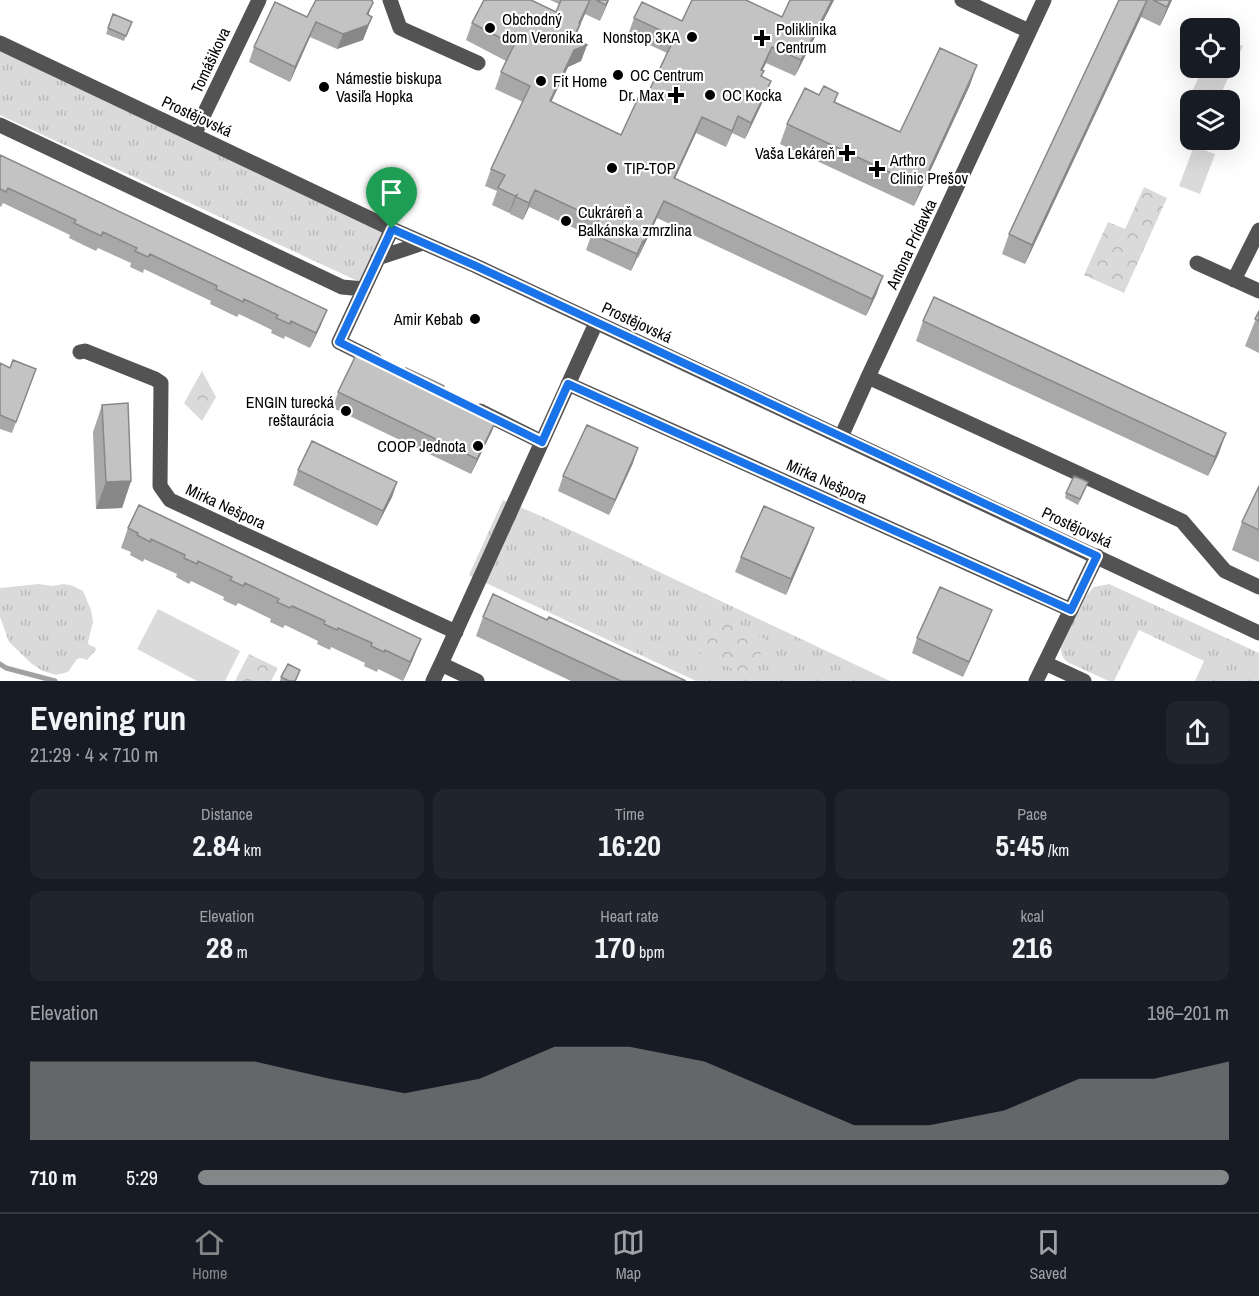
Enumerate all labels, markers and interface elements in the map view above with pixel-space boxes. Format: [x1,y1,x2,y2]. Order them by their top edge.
place label: Obchodný dom Veronika [502,8,584,48]
place label: Poliklinika Centrum [776,18,837,58]
map controls [1180,18,1240,150]
button: locate [1180,18,1240,78]
marker: Obchodný dom Veronika [483,21,497,35]
street label: Tomášikova [185,23,235,96]
place label: Nonstop 3KA [603,26,680,48]
marker: Poliklinika Centrum [753,29,771,47]
marker: Nonstop 3KA [685,30,699,44]
place label: OC Centrum [630,64,704,86]
place label: Námestie biskupa Vasiľa Hopka [336,67,442,107]
marker: OC Centrum [611,68,625,82]
place label: Fit Home [553,70,607,92]
marker: Fit Home [534,74,548,88]
marker: Námestie biskupa Vasiľa Hopka [317,80,331,94]
place label: Dr. Max [619,84,664,106]
place label: OC Kocka [722,84,782,106]
marker: Dr. Max [669,88,683,102]
marker: OC Kocka [703,88,717,102]
street label: Prostějovská [158,90,236,142]
button: layers [1180,90,1240,150]
place label: Vaša Lekáreň [755,142,835,164]
marker: Vaša Lekáreň [840,146,854,160]
place label: Arthro Clinic Prešov [889,149,968,189]
place label: TIP-TOP [624,157,676,179]
marker: Arthro Clinic Prešov [868,160,886,178]
marker: TIP-TOP [605,161,619,175]
pin [366,167,417,229]
icon: arrive [375,176,408,209]
street label: Antona Prídavka [880,195,942,294]
place label: Cukráreň a Balkánska zmrzlina [578,201,692,241]
marker: Cukráreň a Balkánska zmrzlina [559,214,573,228]
street label: Prostějovská [598,296,676,348]
place label: Amir Kebab [393,308,463,330]
marker: Amir Kebab [468,312,482,326]
place label: ENGIN turecká reštaurácia [246,391,335,431]
marker: ENGIN turecká reštaurácia [339,404,353,418]
place label: COOP Jednota [377,435,467,457]
marker: COOP Jednota [471,439,485,453]
street label: Mirka Nešpora [783,453,871,509]
street label: Mirka Nešpora [182,478,270,534]
street label: Prostějovská [1038,501,1116,553]
text: Evening run [30,696,186,740]
button: share [1166,701,1229,764]
text: 21:29 · 4 × 710 m [30,741,158,768]
text: Distance [201,803,253,825]
text: Time [615,803,644,825]
text: Pace [1017,803,1047,825]
text: 2.84 [192,825,240,865]
text: 16:20 [598,825,661,865]
text: 5:45 [995,825,1044,865]
text: km [240,839,261,861]
text: /km [1044,839,1069,861]
text: Elevation [199,905,254,927]
text: Heart rate [600,905,659,927]
text: kcal [1020,905,1044,927]
text: 28 [206,927,233,967]
text: 170 [594,927,635,967]
text: 216 [1012,927,1053,967]
text: m [233,941,248,963]
text: bpm [635,941,665,963]
text: Elevation [30,999,98,1026]
text: 196–201 m [1147,999,1229,1026]
text: 710 m [30,1164,77,1191]
text: 5:29 [126,1164,158,1191]
tab: Home [192,1226,227,1284]
tab: Map [612,1226,645,1284]
tab: Saved [1029,1226,1067,1284]

